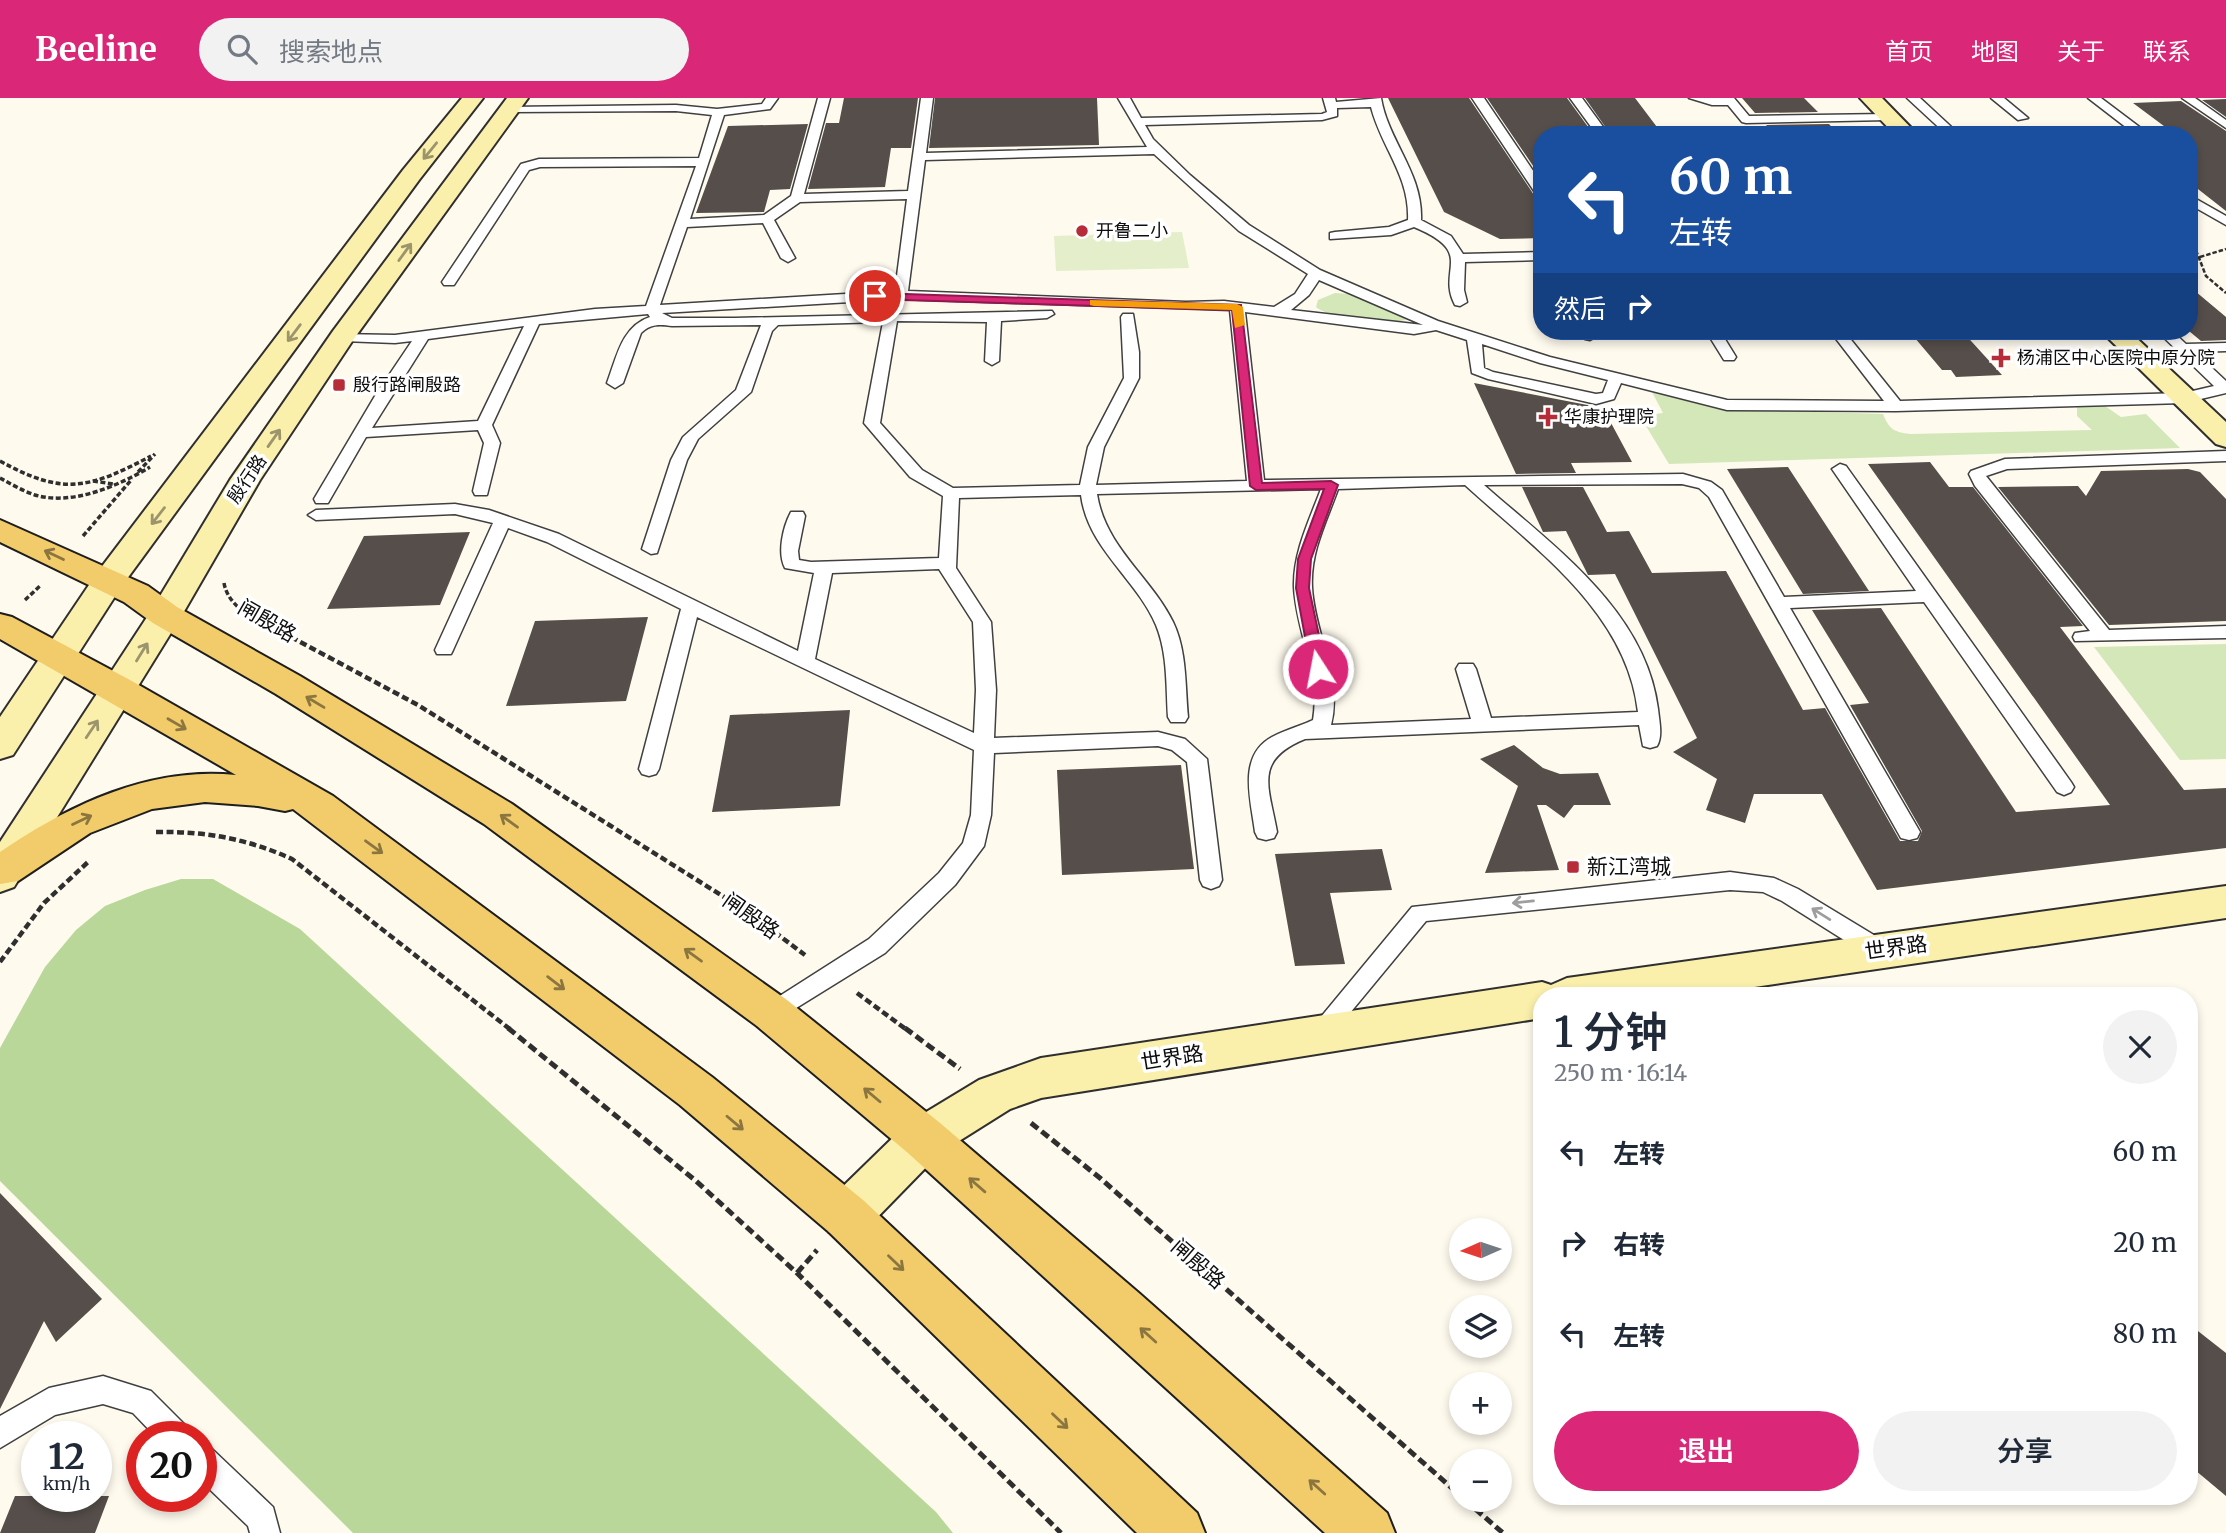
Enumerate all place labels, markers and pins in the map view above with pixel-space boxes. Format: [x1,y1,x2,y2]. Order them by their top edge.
place label: 开鲁二小 [1096,219,1168,242]
marker: 开鲁二小 [1074,223,1090,239]
pin [845,266,905,326]
place label: 杨浦区中心医院中原分院 [2017,346,2215,369]
marker: 杨浦区中心医院中原分院 [1991,348,2011,368]
place label: 殷行路闸殷路 [353,373,461,396]
marker: 殷行路闸殷路 [331,377,347,393]
place label: 华康护理院 [1564,405,1654,428]
marker: 华康护理院 [1538,407,1558,427]
place label: 新江湾城 [1587,853,1671,880]
marker: 新江湾城 [1565,859,1581,875]

